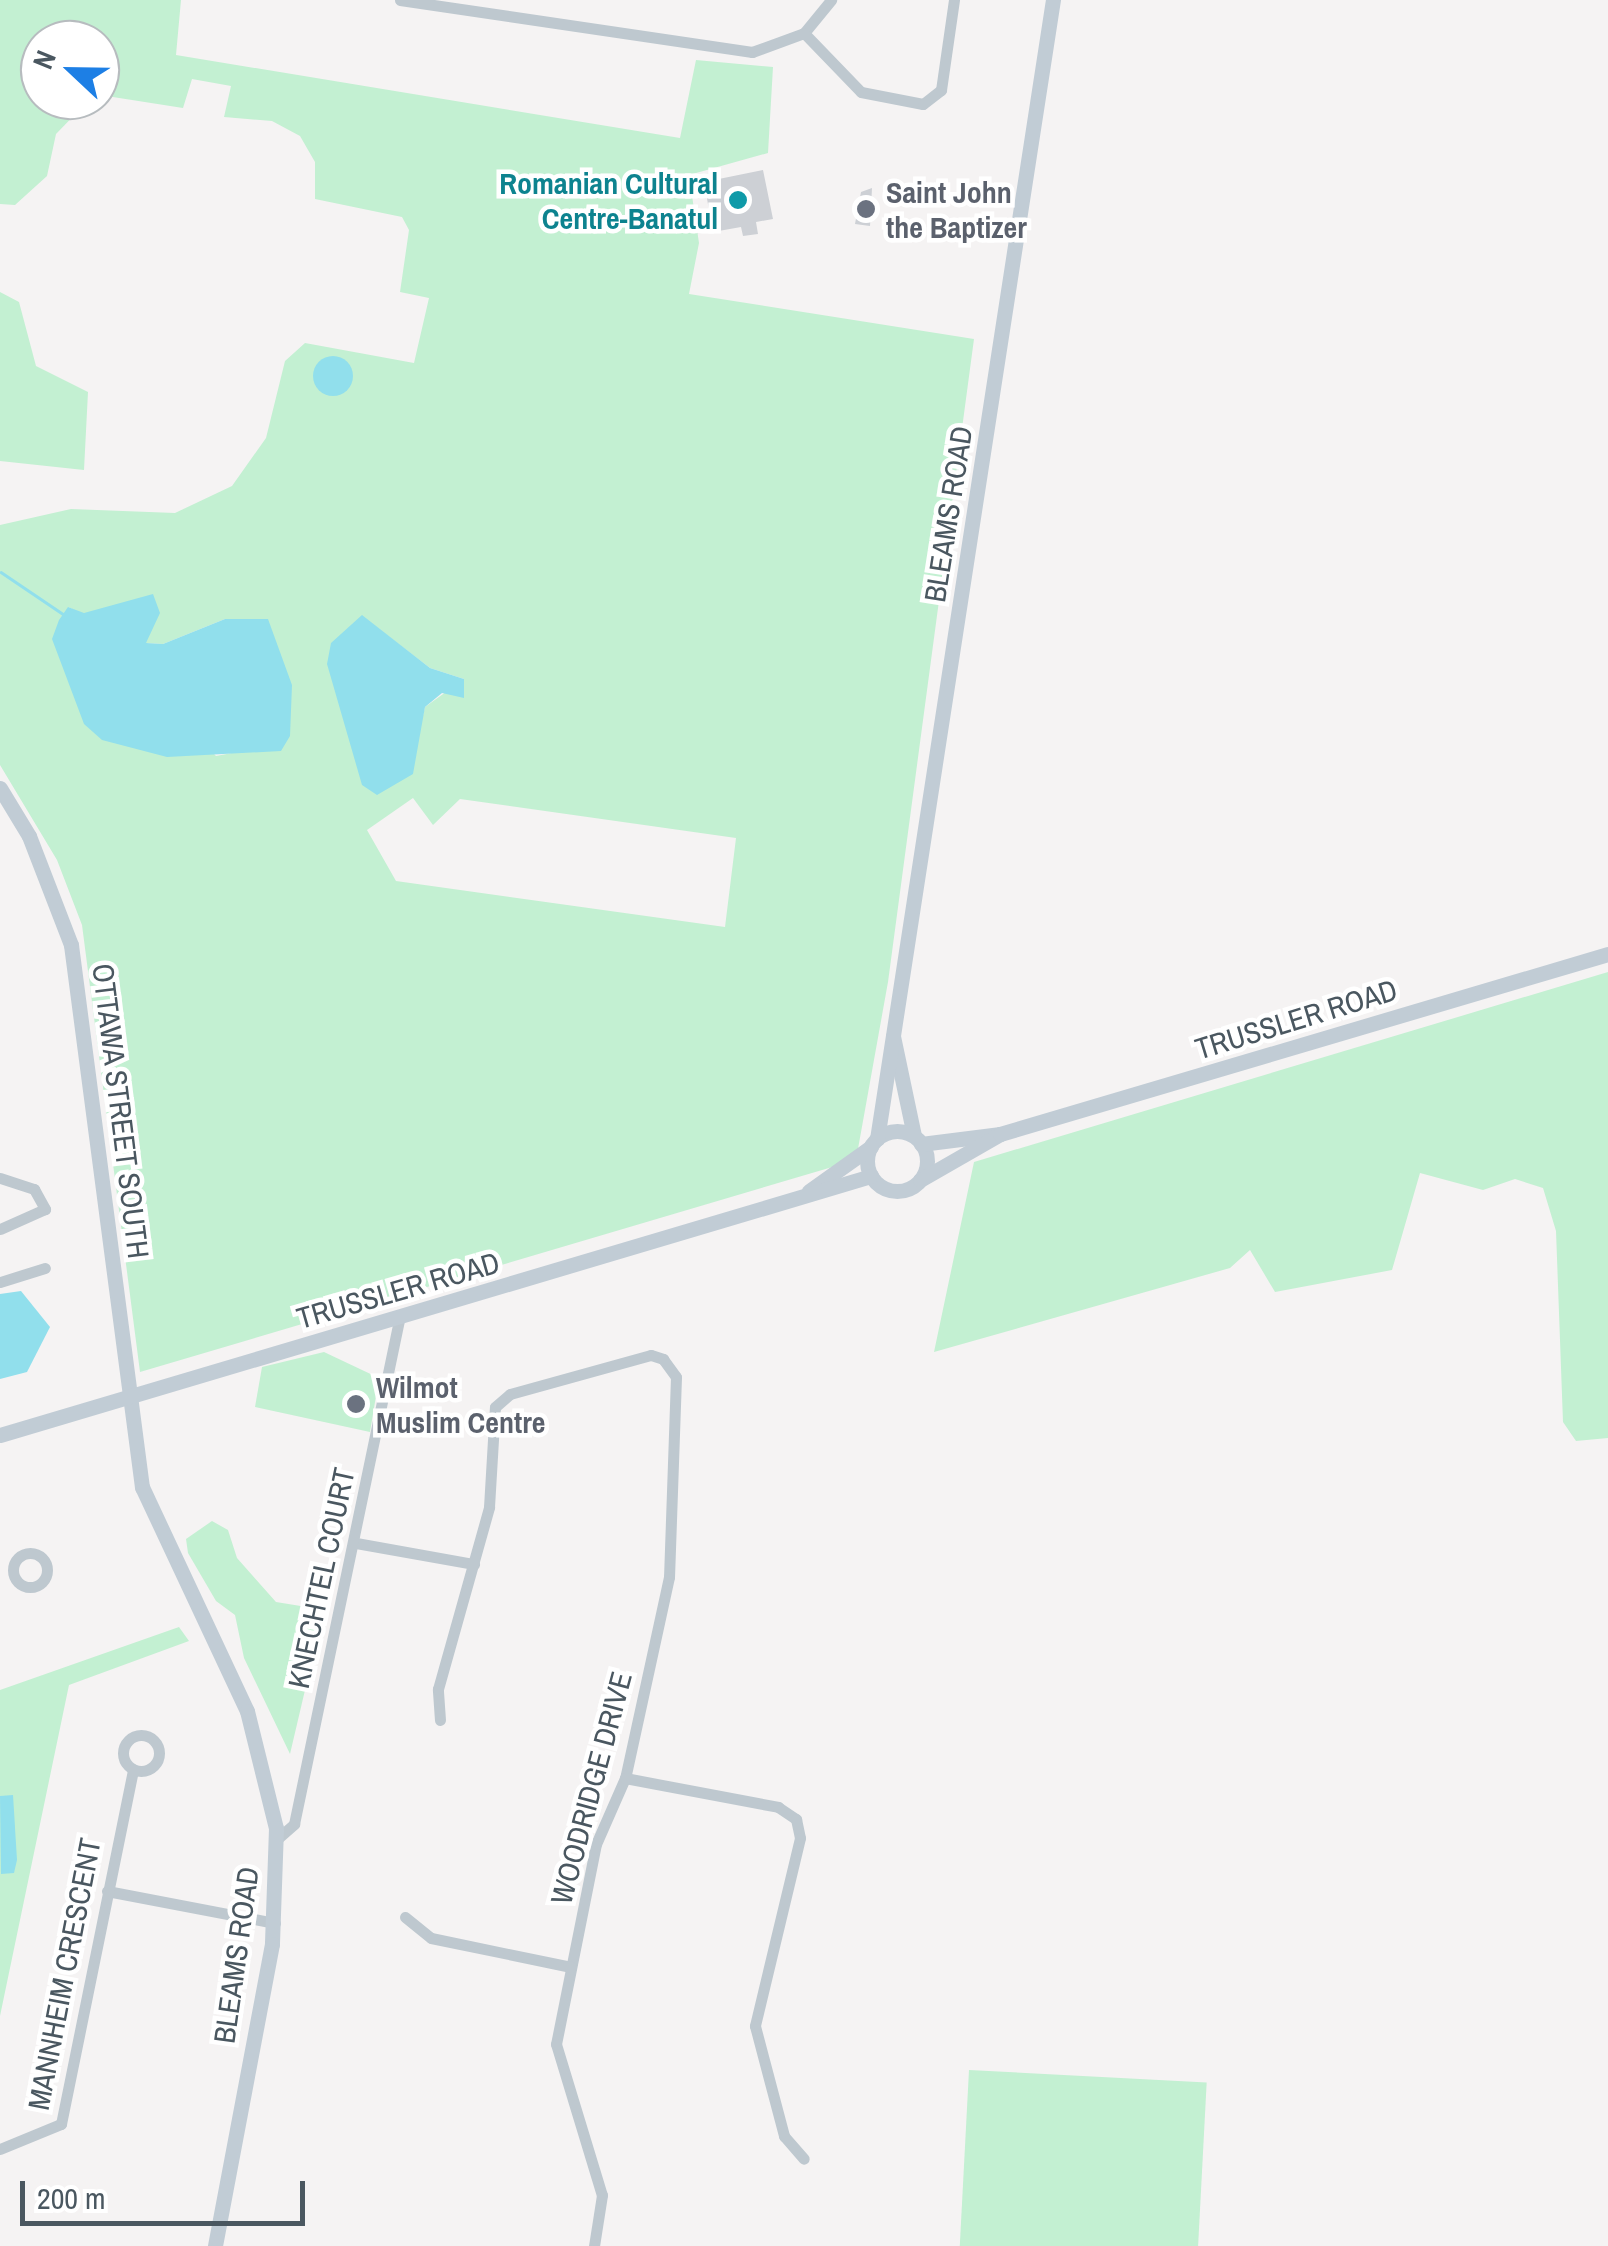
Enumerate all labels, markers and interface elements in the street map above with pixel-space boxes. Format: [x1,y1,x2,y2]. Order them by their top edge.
north arrow [20,20,120,120]
text: N [23,45,65,74]
place label: Romanian Cultural Centre-Banatul [499,165,718,236]
place label: Saint John the Baptizer [886,174,1027,244]
marker: Romanian Cultural Centre-Banatul [727,189,749,211]
marker: Saint John the Baptizer [855,198,877,220]
street label: BLEAMS ROAD [916,423,980,605]
street label: OTTAWA STREET SOUTH [85,961,157,1261]
street label: TRUSSLER ROAD [1191,971,1401,1067]
street label: TRUSSLER ROAD [293,1244,503,1336]
place label: Wilmot Muslim Centre [376,1369,545,1440]
marker: Wilmot Muslim Centre [345,1393,367,1415]
street label: KNECHTEL COURT [280,1464,362,1692]
street label: WOODRIDGE DRIVE [543,1668,639,1908]
street label: MANNHEIM CRESCENT [20,1835,108,2113]
street label: BLEAMS ROAD [206,1864,266,2046]
scale bar [25,2161,310,2223]
text: 200 m [37,2178,105,2218]

